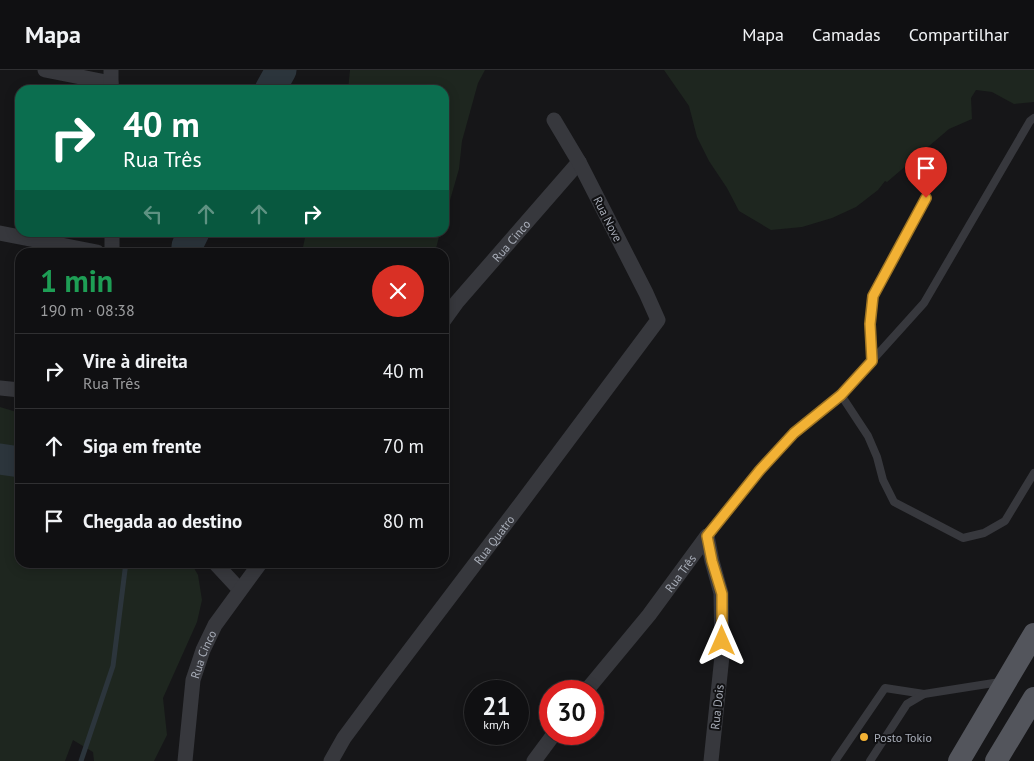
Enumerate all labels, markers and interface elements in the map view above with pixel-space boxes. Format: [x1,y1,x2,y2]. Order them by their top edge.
text: Mapa [25,19,81,50]
text: Mapa [742,23,784,46]
text: Camadas [812,23,881,46]
text: Compartilhar [909,23,1009,46]
text: 40 m [123,101,200,147]
icon: right [40,105,105,170]
text: Rua Três [123,145,202,173]
pin [905,147,947,198]
icon: arrive [912,154,940,182]
street label: Rua Nove [590,194,626,244]
icon: left [139,200,167,228]
icon: ahead [192,200,220,228]
icon: ahead [245,200,273,228]
icon: right [298,200,326,228]
street label: Rua Cinco [488,216,533,264]
text: 1 min [40,261,113,300]
button: close [372,265,424,317]
text: 190 m · 08:38 [40,300,135,320]
text: Vire à direita [83,349,188,373]
icon: right [40,357,68,385]
text: 40 m [383,359,424,383]
text: Rua Três [83,373,140,393]
icon: ahead [40,432,68,460]
text: Siga em frente [83,434,201,458]
text: 70 m [383,434,424,458]
icon: arrive [40,507,68,535]
text: Chegada ao destino [83,509,242,533]
text: 80 m [383,509,424,533]
street label: Rua Quatro [470,512,517,567]
street label: Rua Três [661,551,699,595]
position arrow [695,614,747,666]
street label: Rua Cinco [187,627,219,680]
speed limit sign: 30 [539,680,604,745]
street label: Rua Dois [707,684,727,730]
text: 21 [482,690,511,722]
text: km/h [483,717,510,732]
place label: Posto Tokio [874,730,932,745]
marker: Posto Tokio [858,731,870,743]

